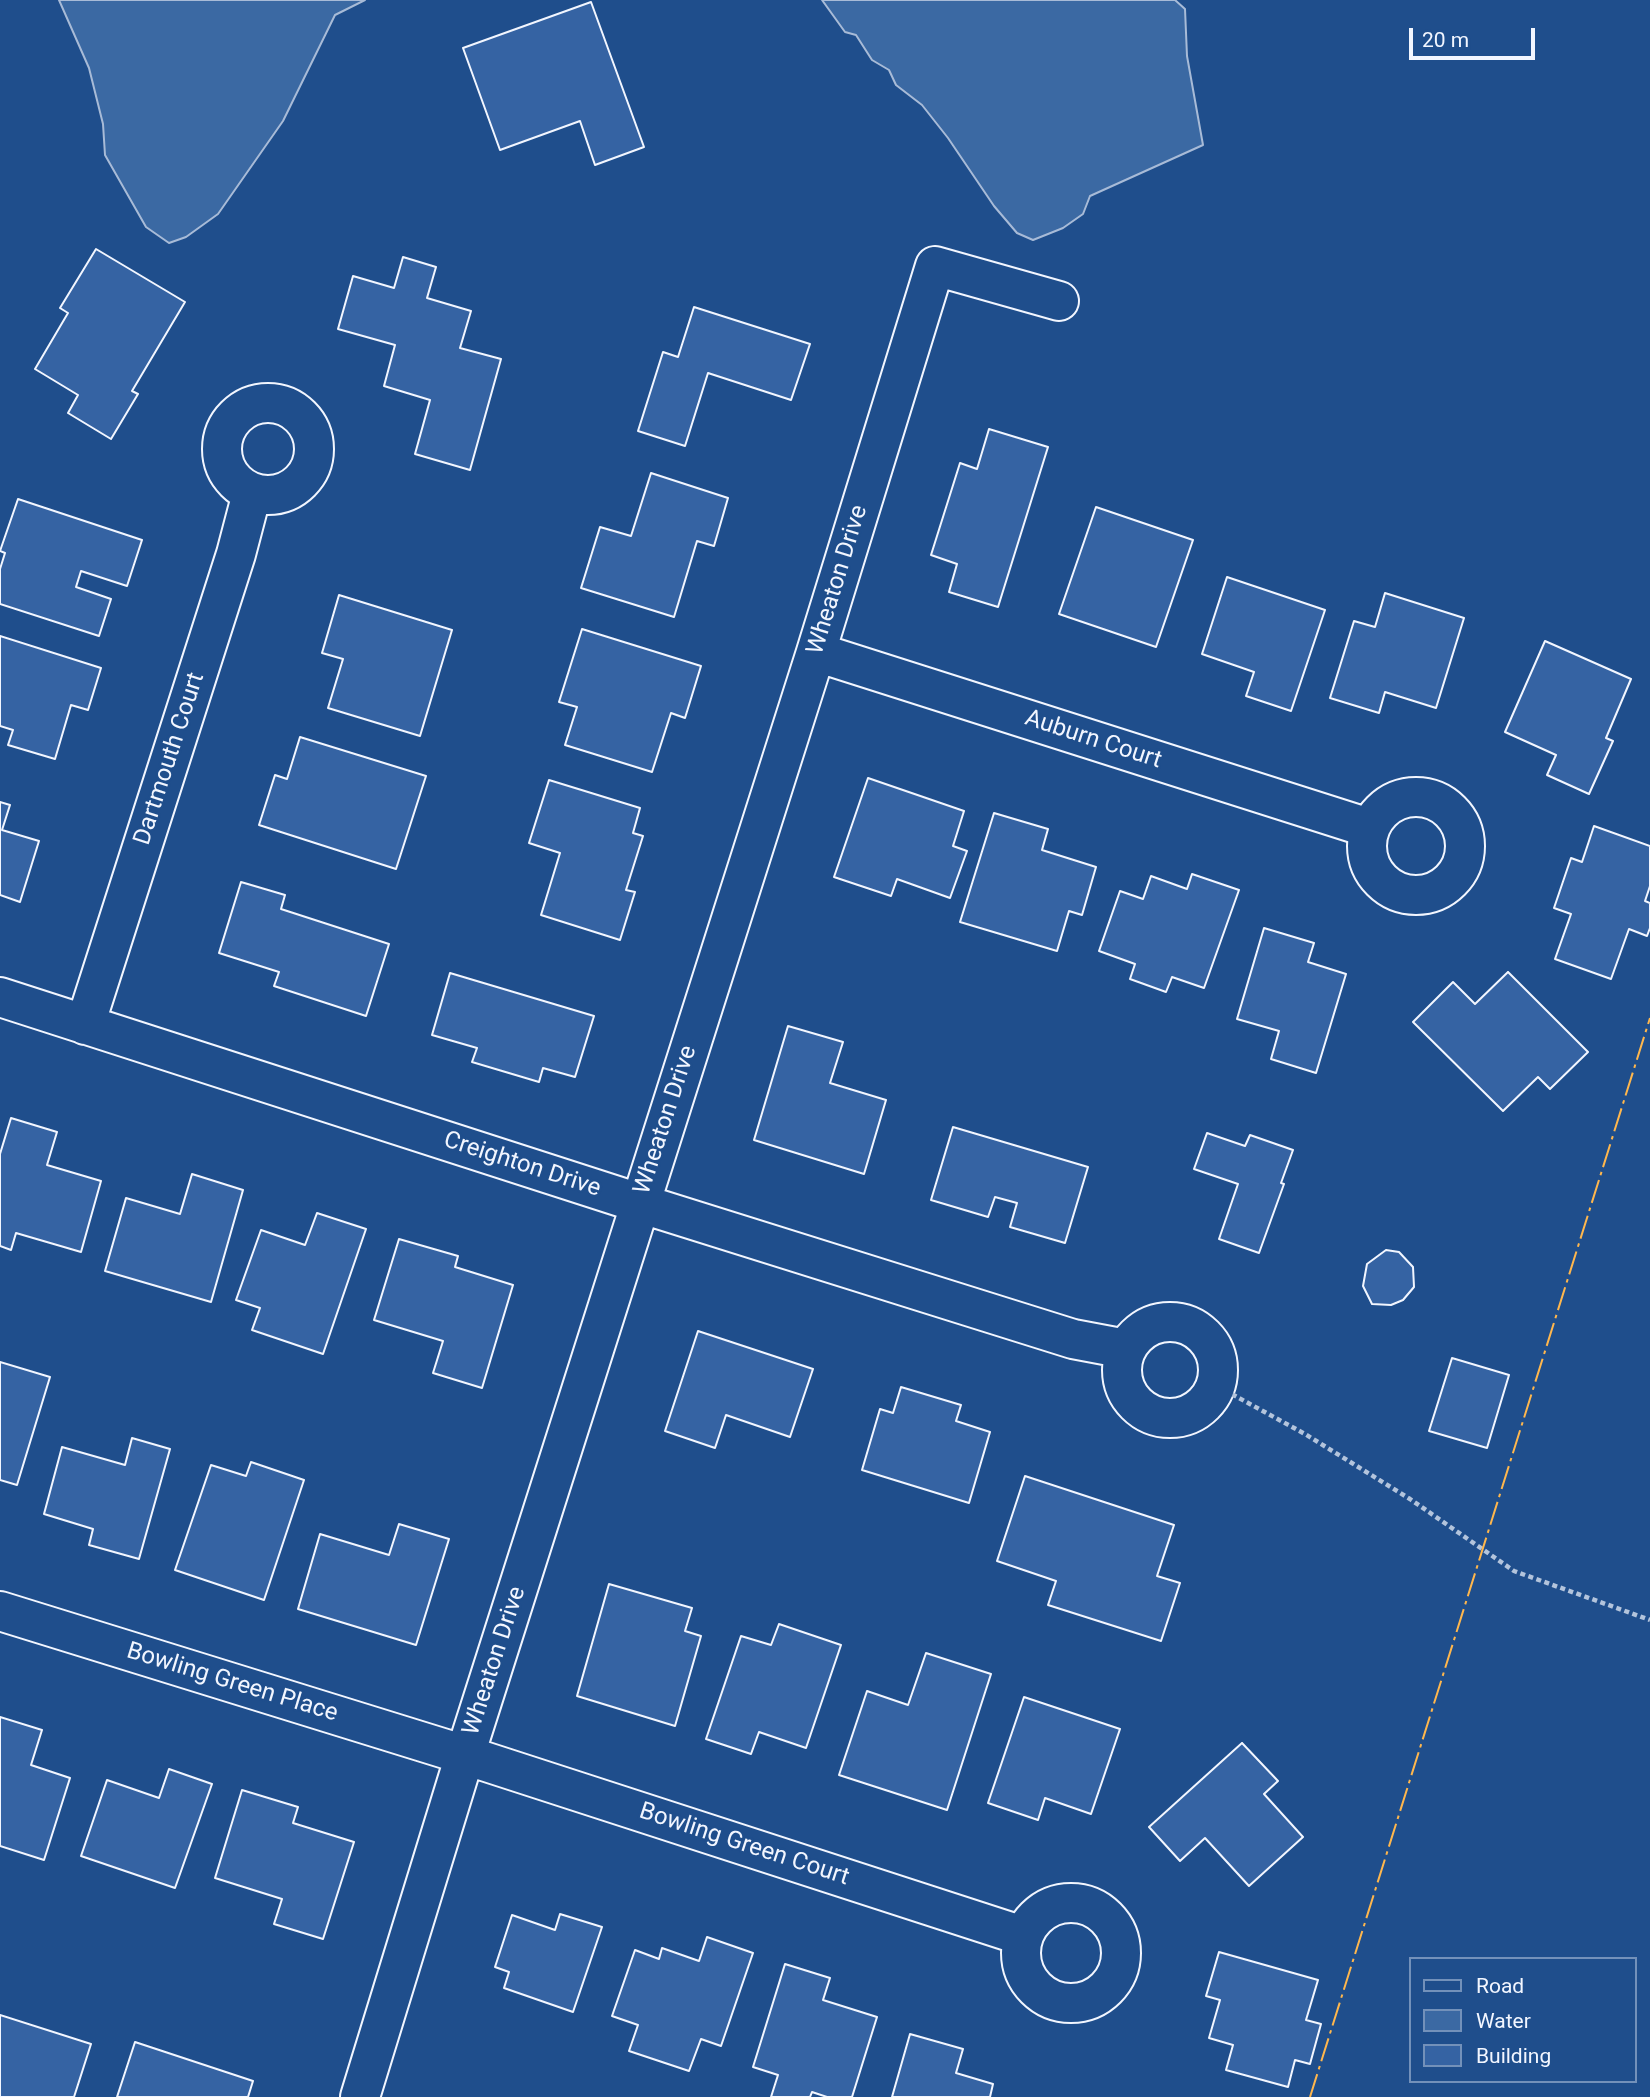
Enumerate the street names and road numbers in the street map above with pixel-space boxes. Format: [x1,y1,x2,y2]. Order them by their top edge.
street label: Wheaton Drive [802,502,874,658]
street label: Dartmouth Court [129,669,211,849]
street label: Auburn Court [1021,704,1165,776]
street label: Wheaton Drive [628,1042,704,1198]
street label: Creighton Drive [440,1126,604,1204]
street label: Wheaton Drive [457,1583,533,1739]
street label: Bowling Green Place [123,1637,341,1729]
street label: Bowling Green Court [635,1797,853,1893]

